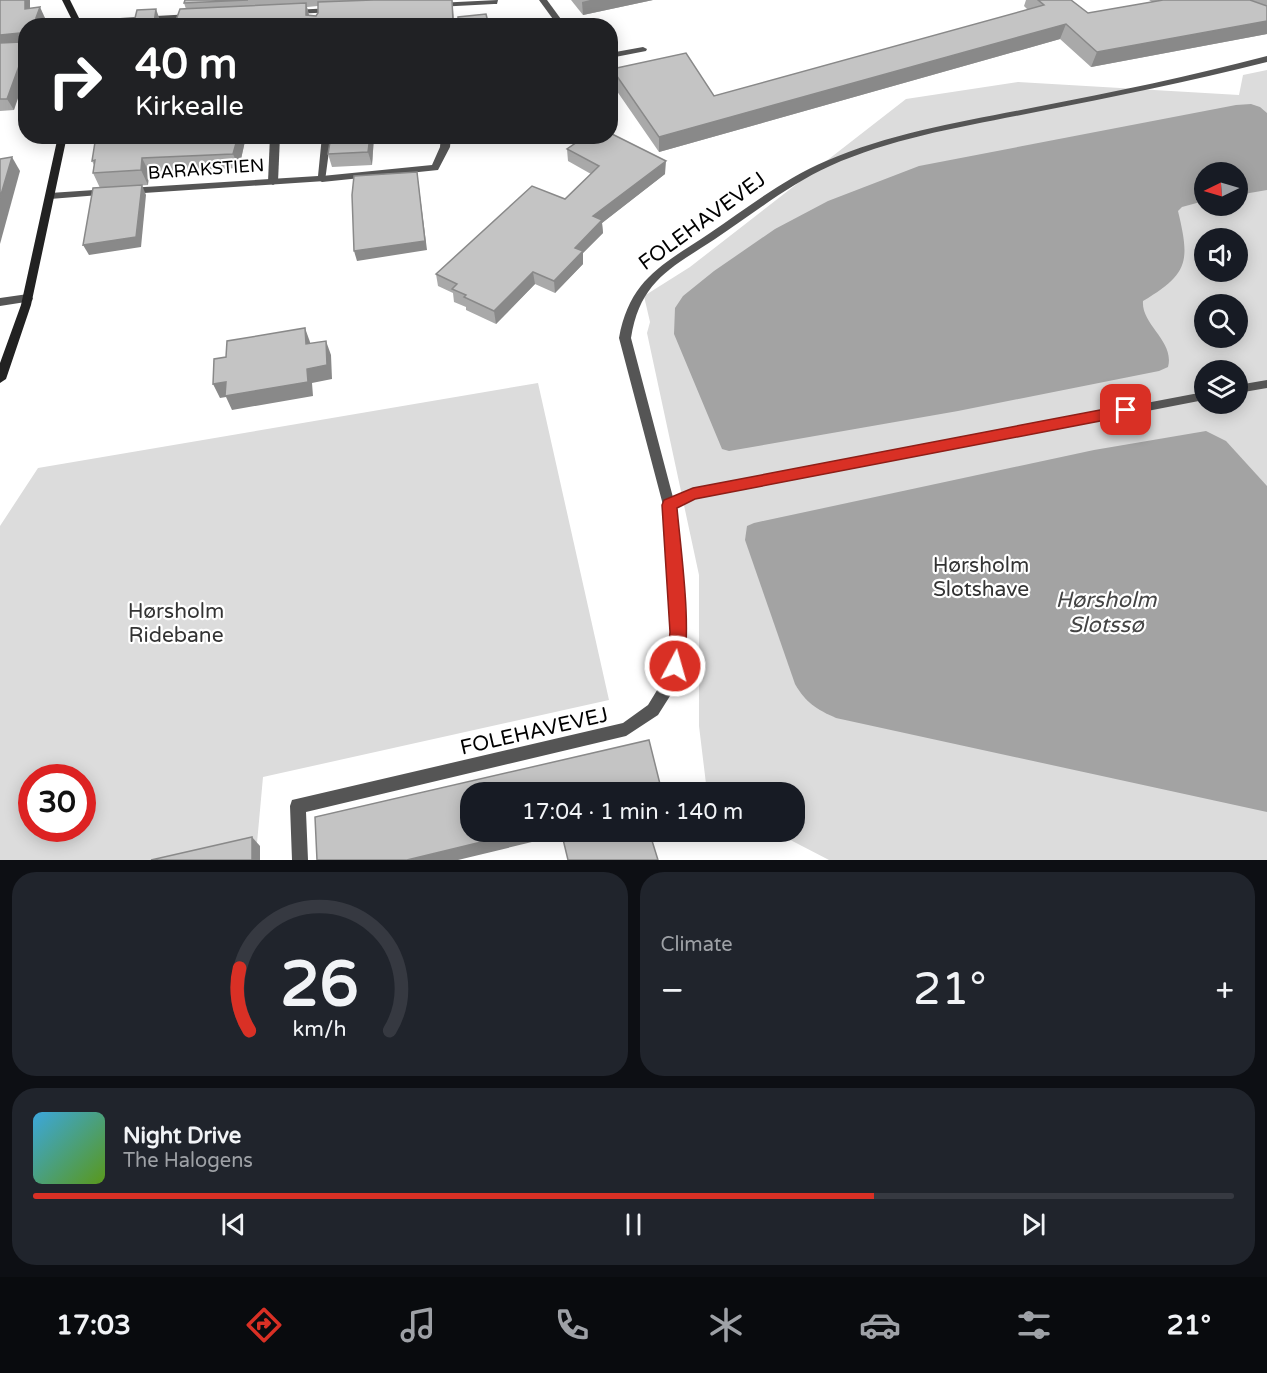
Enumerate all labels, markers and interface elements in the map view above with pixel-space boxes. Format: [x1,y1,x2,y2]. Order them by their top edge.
text: 40 m [135,39,237,90]
icon: right [36,42,114,120]
text: Kirkealle [135,90,244,123]
street label: BARAKSTIEN [147,154,265,184]
north arrow [1194,162,1248,216]
map controls [1194,162,1248,414]
street label: FOLEHAVEVEJ [634,167,771,276]
button: sound [1194,228,1248,282]
button: search [1194,294,1248,348]
button: layers [1194,360,1248,414]
pin [1100,384,1151,435]
icon: arrive [1109,393,1142,426]
park label: Hørsholm Slotshave [933,553,1029,602]
water label: Hørsholm Slotssø [1055,587,1157,638]
park label: Hørsholm Ridebane [128,599,224,648]
position arrow [643,634,707,698]
street label: FOLEHAVEVEJ [458,702,611,761]
speed limit sign: 30 [18,764,96,842]
text: 17:04 · 1 min · 140 m [522,799,743,825]
text: Climate [661,933,733,957]
text: 26 [281,948,359,1023]
text: 21° [913,963,986,1017]
text: − [661,971,684,1010]
text: + [1215,971,1234,1010]
text: km/h [293,1016,347,1042]
text: Night Drive [123,1123,241,1149]
text: The Halogens [123,1149,253,1173]
icon: previous [217,1208,250,1241]
icon: pause [617,1208,650,1241]
icon: next [1017,1208,1050,1241]
icon: directions [243,1304,285,1346]
icon: music [397,1304,439,1346]
icon: phone [551,1304,593,1346]
icon: climate [705,1304,747,1346]
icon: car [859,1304,901,1346]
icon: filters [1013,1304,1055,1346]
text: 17:03 [56,1309,131,1342]
text: 21° [1167,1309,1211,1342]

